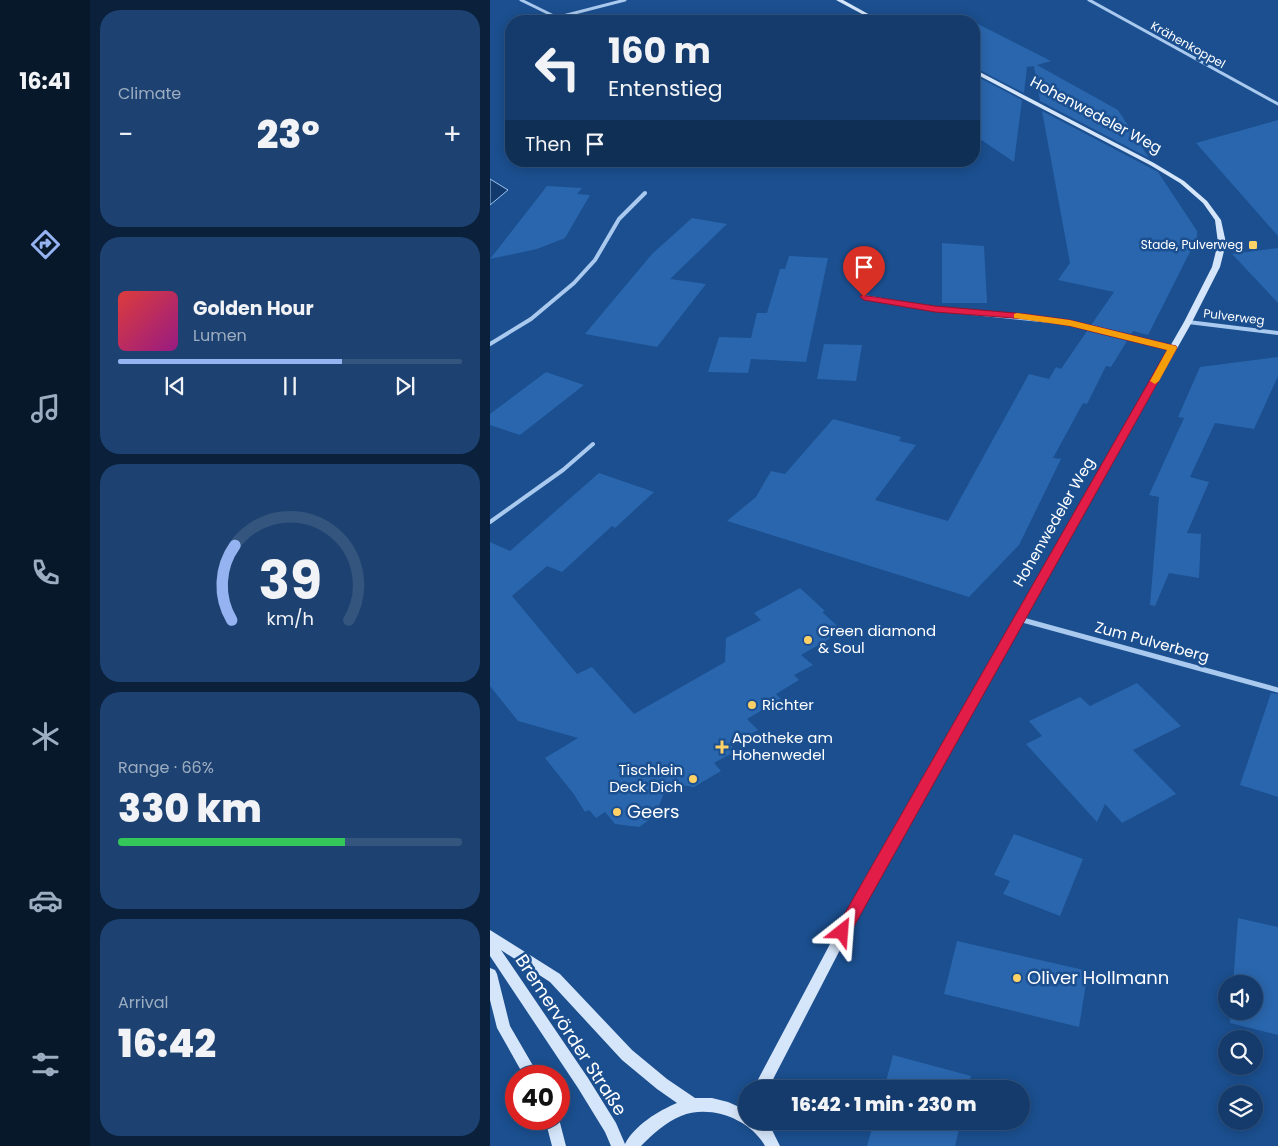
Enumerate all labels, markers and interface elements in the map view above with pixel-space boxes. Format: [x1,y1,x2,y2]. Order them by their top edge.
street label: Krähenkoppel [1148,17,1229,72]
text: 160 m [608,26,711,75]
icon: left [525,35,590,100]
text: 16:41 [19,66,71,97]
street label: Hohenwedeler Weg [1027,71,1166,158]
text: Entenstieg [608,73,723,104]
text: Climate [118,82,181,105]
text: 23° [257,108,320,161]
text: − [118,115,133,154]
text: + [443,115,462,154]
icon: arrive [581,130,609,158]
text: Then [525,131,571,158]
icon: directions [28,227,63,262]
place label: Stade, Pulverweg [1141,236,1243,253]
marker: Stade, Pulverweg [1247,239,1259,251]
pin [843,246,885,297]
icon: arrive [850,253,878,281]
text: Golden Hour [193,295,314,322]
street label: Pulverweg [1202,304,1266,329]
text: Lumen [193,324,247,347]
icon: previous [161,372,189,400]
icon: pause [276,372,304,400]
icon: next [391,372,419,400]
icon: music [28,391,63,426]
street label: Hohenwedeler Weg [1008,453,1099,590]
text: 39 [258,544,322,617]
icon: phone [28,555,63,590]
text: km/h [266,606,314,631]
street label: Zum Pulverberg [1093,616,1212,667]
place label: Green diamond & Soul [818,620,936,658]
marker: Green diamond & Soul [802,634,814,646]
place label: Richter [762,694,814,715]
marker: Richter [746,699,758,711]
icon: climate [28,719,63,754]
place label: Apotheke am Hohenwedel [732,727,833,765]
marker: Apotheke am Hohenwedel [716,741,728,753]
text: Range · 66% [118,756,214,779]
place label: Tischlein Deck Dich [609,759,683,797]
marker: Tischlein Deck Dich [687,773,699,785]
text: 330 km [118,782,262,835]
place label: Geers [627,799,679,824]
marker: Geers [611,806,623,818]
icon: car [28,883,63,918]
position arrow [815,905,867,957]
street label: Bremervörder Straße [510,949,633,1120]
place label: Oliver Hollmann [1027,965,1169,990]
marker: Oliver Hollmann [1011,972,1023,984]
map controls [1218,975,1263,1130]
button: sound [1218,975,1263,1020]
text: Arrival [118,991,168,1014]
text: 16:42 [118,1017,216,1070]
button: search [1218,1030,1263,1075]
icon: filters [28,1047,63,1082]
speed limit sign: 40 [505,1065,570,1130]
button: layers [1218,1085,1263,1130]
text: 16:42 · 1 min · 230 m [792,1091,976,1118]

